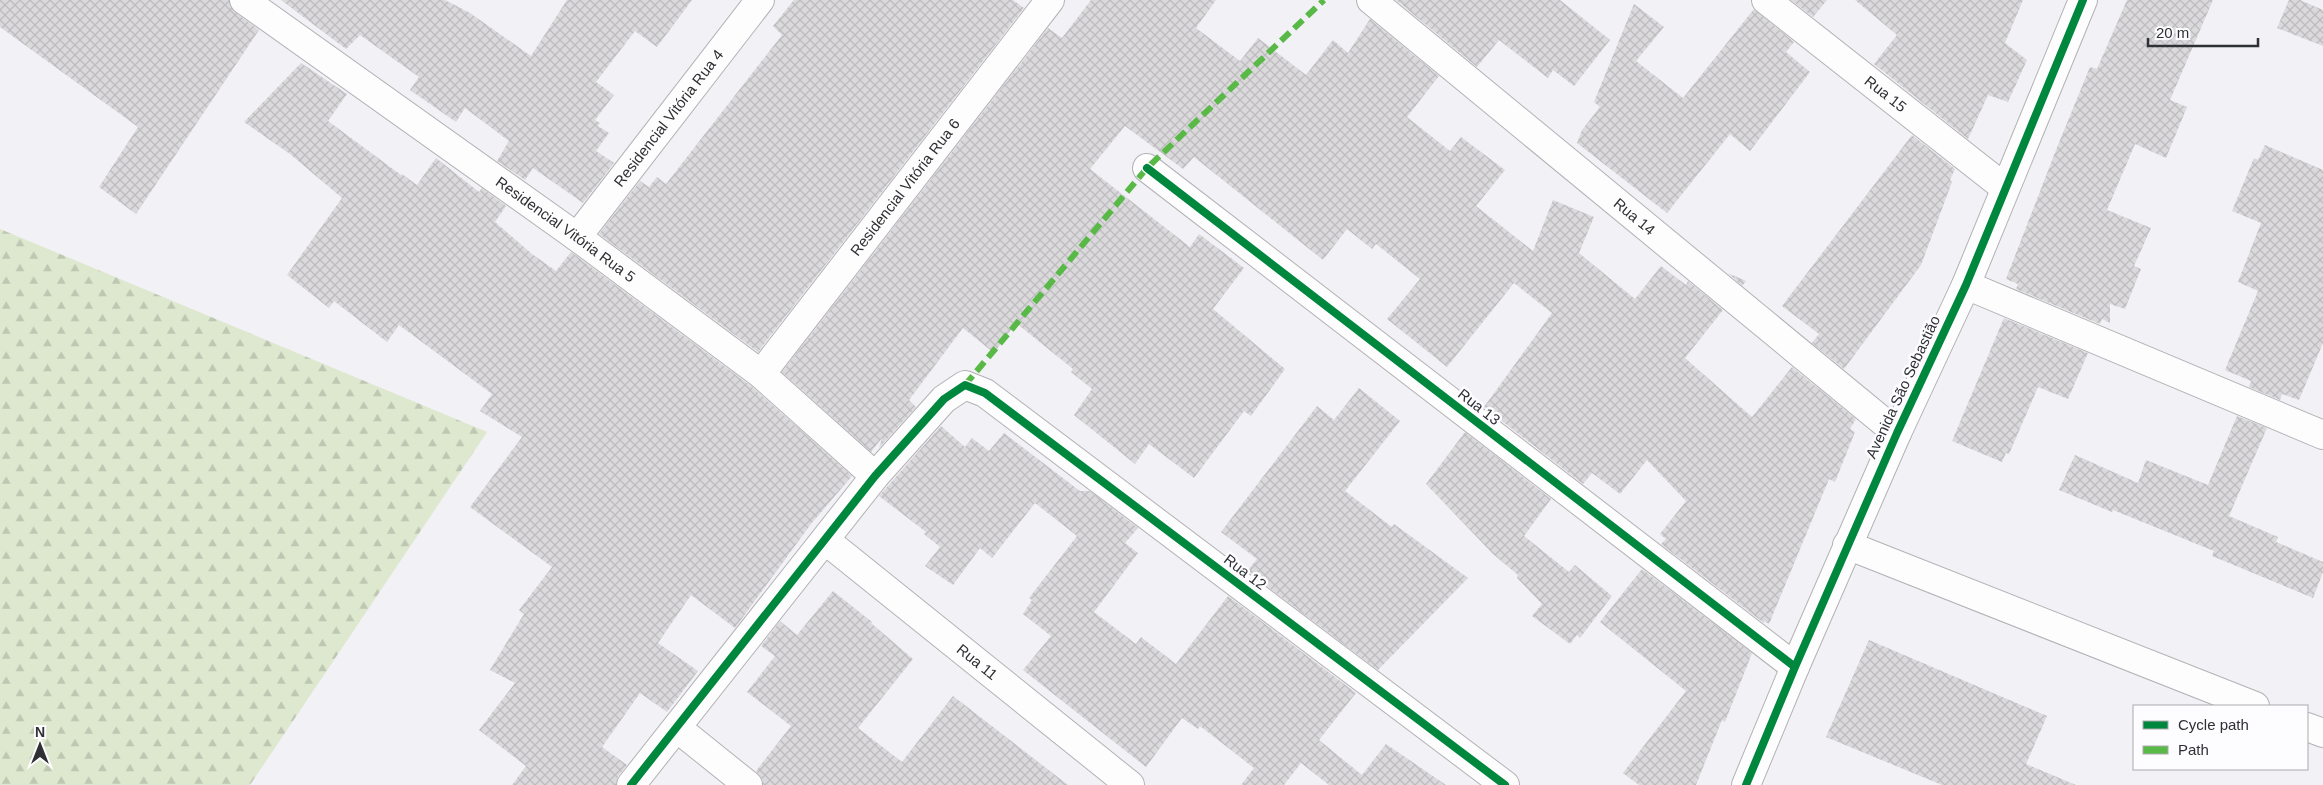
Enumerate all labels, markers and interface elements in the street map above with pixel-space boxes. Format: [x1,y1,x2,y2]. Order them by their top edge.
scale bar [2148,15,2258,47]
text: 20 m [2156,24,2189,41]
street label: Residencial Vitória Rua 4 [610,46,726,190]
street label: Rua 15 [1862,72,1910,115]
street label: Residencial Vitória Rua 6 [847,115,963,259]
street label: Residencial Vitória Rua 5 [493,173,639,285]
street label: Rua 14 [1611,194,1659,238]
street label: Avenida São Sebastião [1862,313,1943,461]
street label: Rua 13 [1455,385,1504,428]
street label: Rua 12 [1221,550,1270,593]
street label: Rua 11 [954,640,1001,683]
legend [2133,705,2308,770]
text: Cycle path [2178,716,2249,733]
north arrow [15,720,65,770]
text: N [35,724,45,740]
text: Path [2178,741,2209,758]

